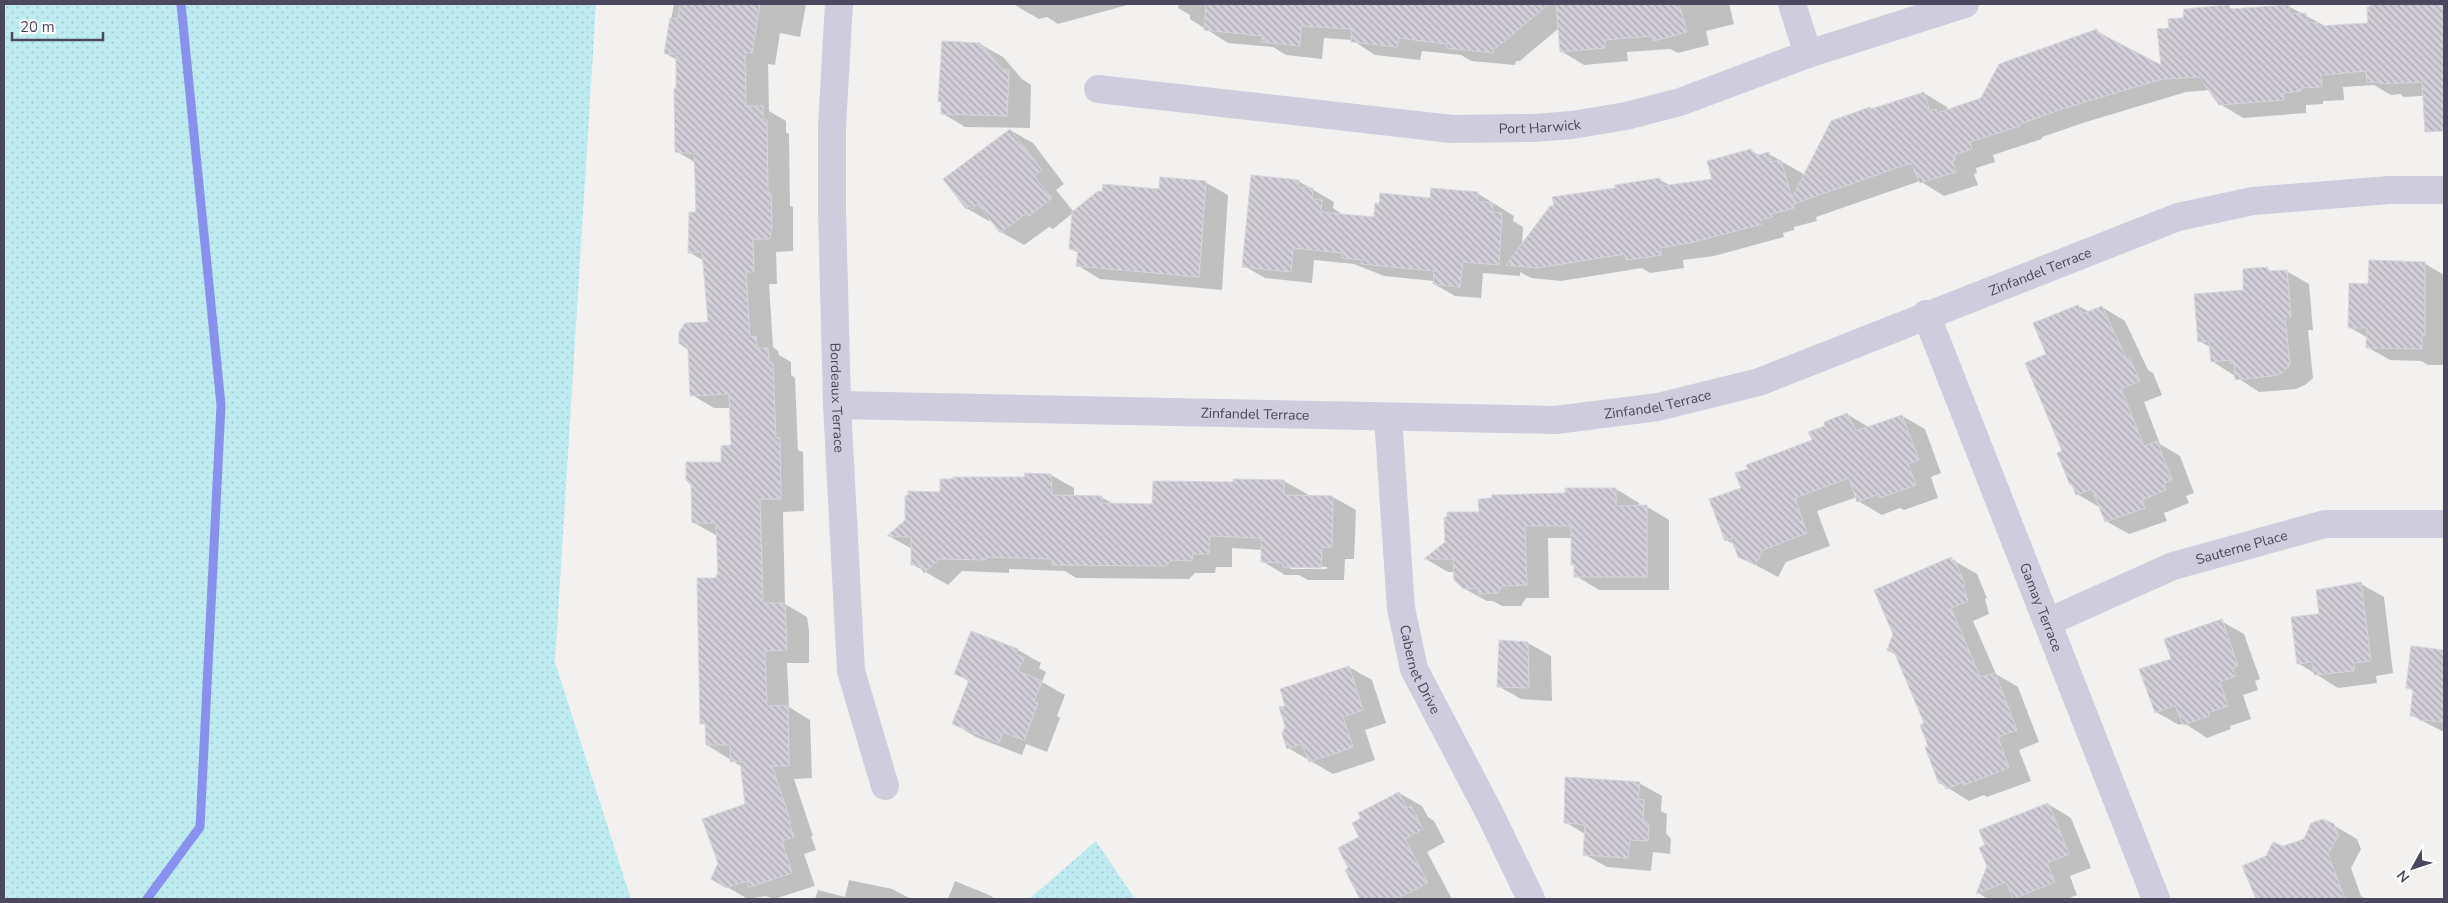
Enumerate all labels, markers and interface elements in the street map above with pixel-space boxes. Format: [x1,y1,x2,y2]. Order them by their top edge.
scale bar [12,10,104,42]
text: 20 m [20,17,55,37]
street label: Port Harwick [1498,115,1583,138]
street label: Zinfandel Terrace [1986,243,2094,301]
street label: Bordeaux Terrace [825,342,848,453]
street label: Zinfandel Terrace [1603,385,1713,424]
street label: Zinfandel Terrace [1200,404,1309,425]
street label: Sauterne Place [2194,526,2290,569]
street label: Gamay Terrace [2015,560,2067,654]
street label: Cabernet Drive [1395,623,1445,717]
north arrow [2388,843,2438,893]
text: N [2393,866,2414,886]

